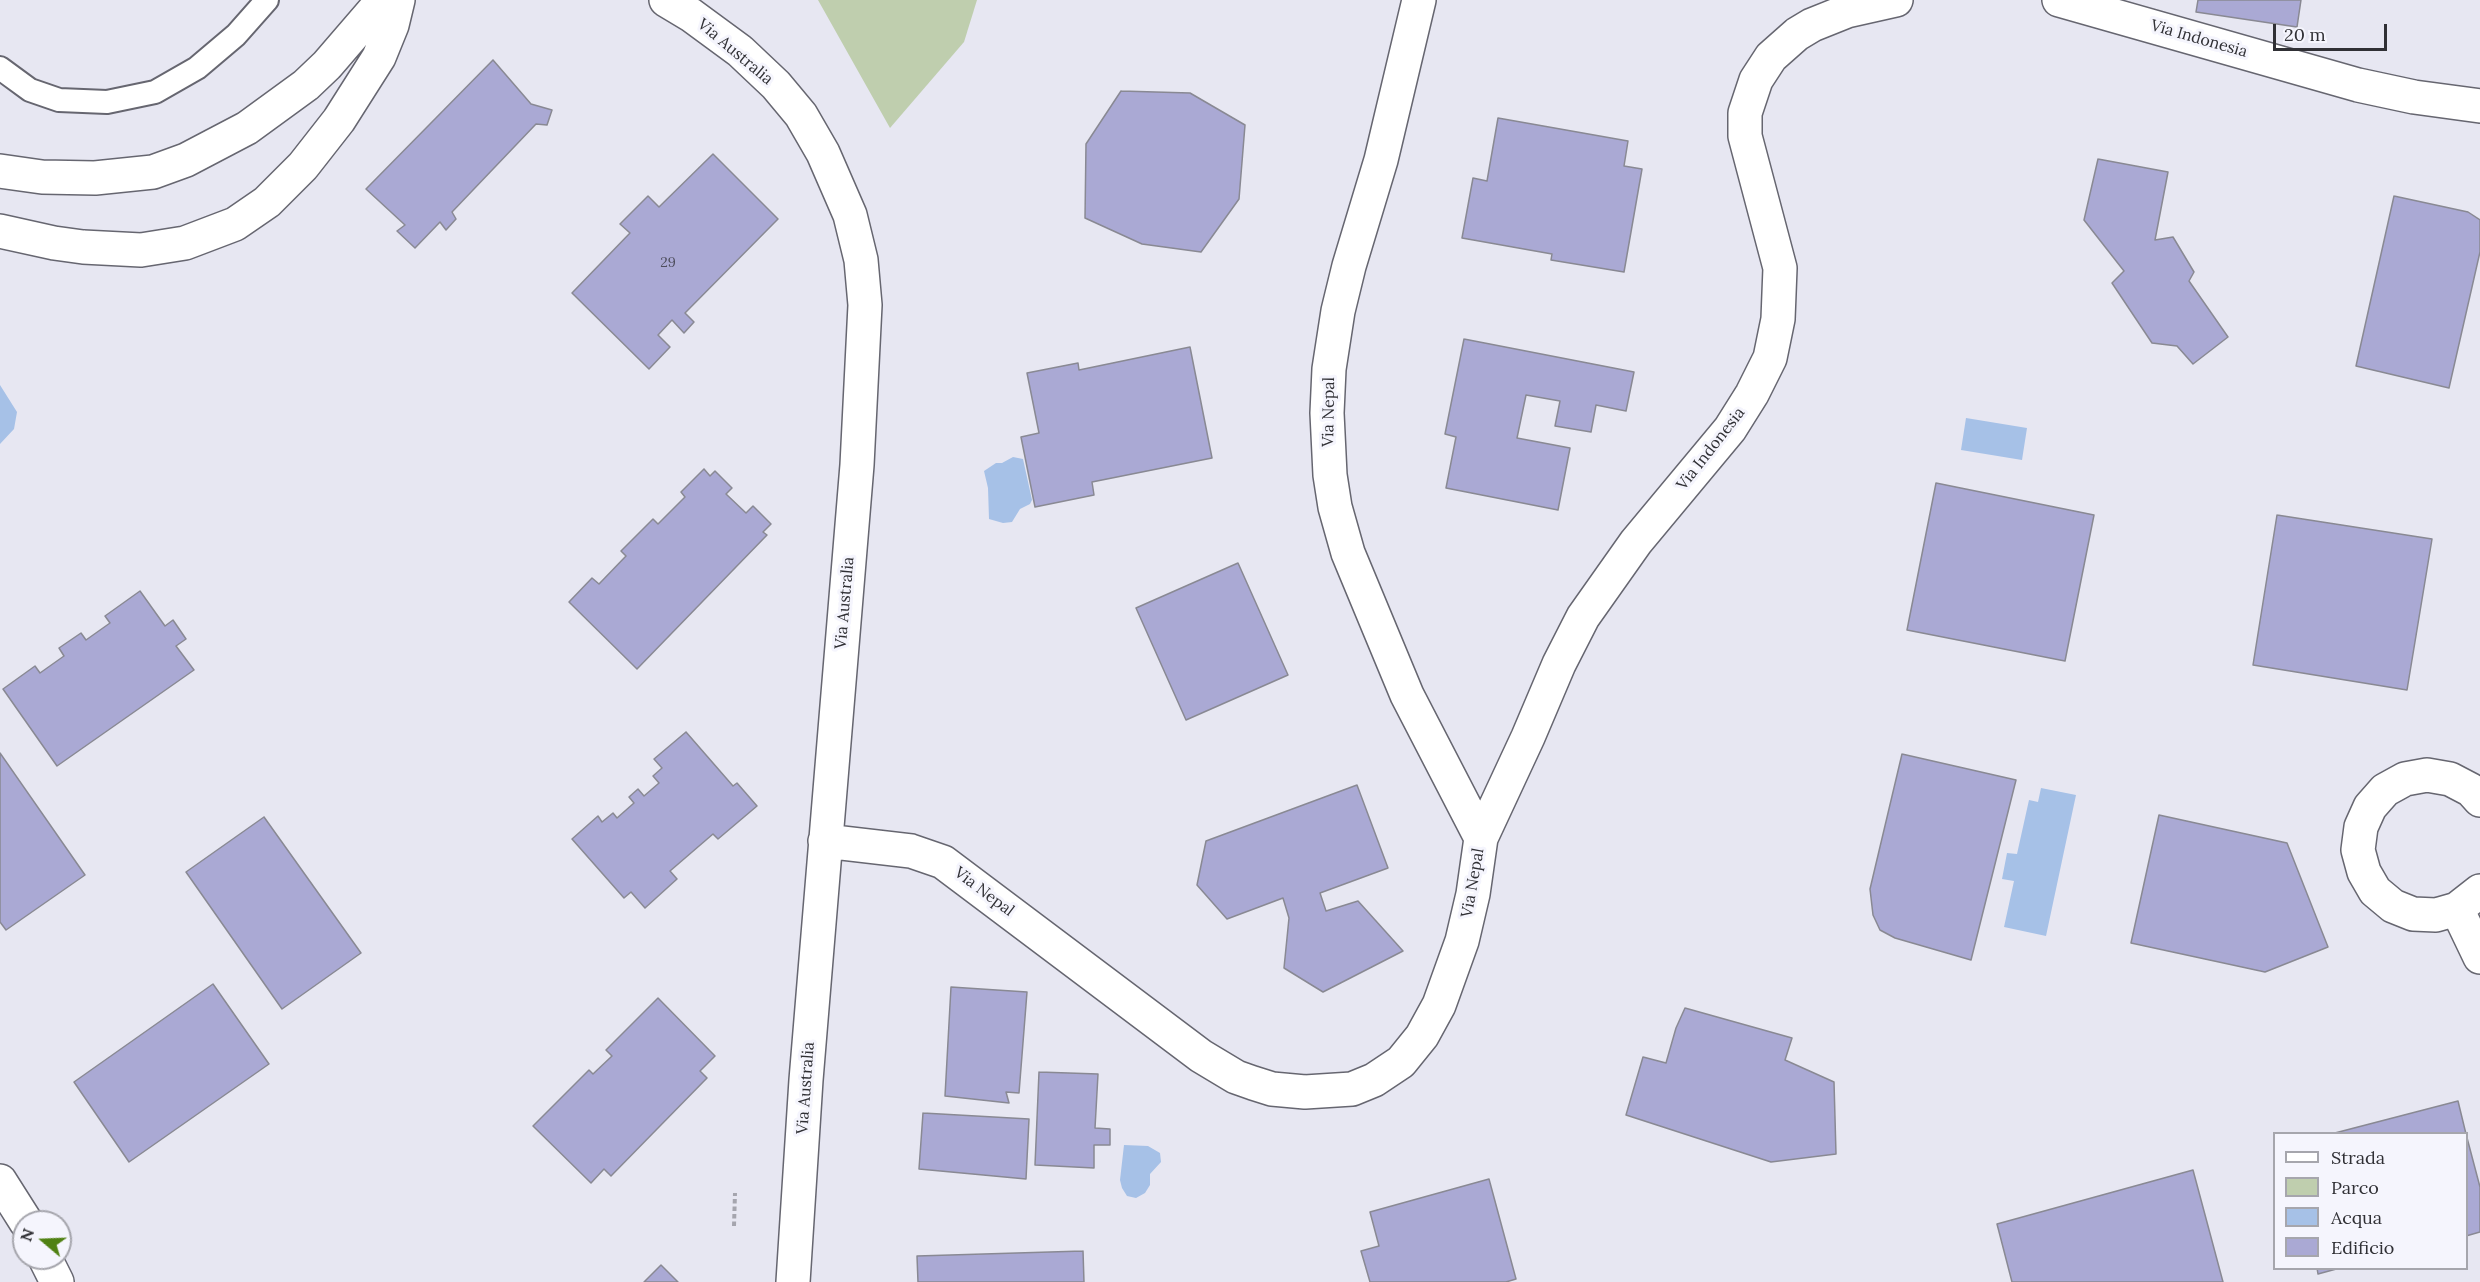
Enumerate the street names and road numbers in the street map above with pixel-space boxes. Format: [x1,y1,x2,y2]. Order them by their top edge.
street label: Via Australia [693,15,777,89]
street label: Via Indonesia [2148,16,2250,62]
street label: Via Nepal [1319,377,1339,447]
street label: Via Indonesia [1673,404,1749,494]
street label: Via Australia [831,556,859,650]
street label: Via Nepal [1457,847,1489,919]
street label: Via Nepal [950,863,1018,921]
street label: Via Australia [793,1041,819,1135]

